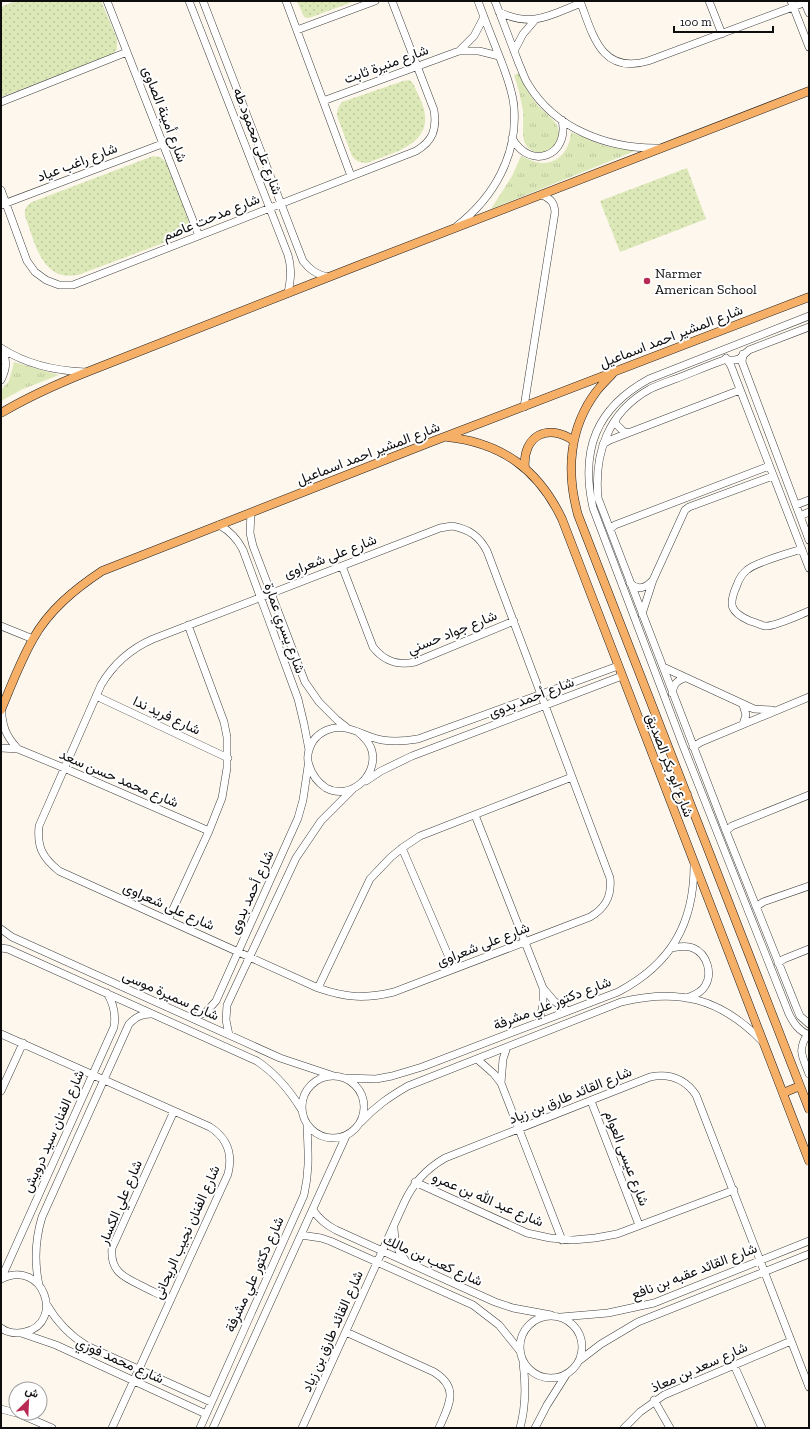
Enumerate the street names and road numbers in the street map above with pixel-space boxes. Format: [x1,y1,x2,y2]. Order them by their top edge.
street label: شارع منيرة ثابت [342,41,431,89]
street label: شارع أمينة الصاوى [137,64,191,165]
street label: شارع على محمود طه [228,85,286,198]
street label: شارع راغب عياد [35,139,120,187]
street label: شارع مدحت عاصم [160,190,263,247]
street label: شارع المشير احمد اسماعيل [597,301,746,374]
street label: شارع المشير احمد اسماعيل [294,418,443,491]
street label: شارع على شعراوى [281,531,380,584]
street label: شارع يسري عمارة [257,581,309,677]
street label: شارع جواد حسني [405,607,501,661]
street label: شارع أحمد بدوى [486,673,577,723]
street label: شارع فريد ندا [129,692,203,740]
street label: شارع ابو بكر الصديق [640,711,697,820]
street label: شارع محمد حسن سعد [56,746,181,813]
street label: شارع أحمد بدوى [225,848,279,938]
street label: شارع على شعراوى [120,879,217,936]
street label: شارع على شعراوى [434,919,533,972]
street label: شارع سميرة موسى [119,967,222,1026]
street label: شارع دكتور علي مشرفة [491,973,615,1037]
street label: شارع القائد طارق بن زياد [506,1063,635,1130]
street label: شارع الفنان سيد درويش [19,1067,90,1196]
street label: شارع عيسى العوام [599,1108,653,1209]
street label: شارع علي الكسار [95,1157,149,1249]
street label: شارع الفنان نجيب الريحانى [149,1163,225,1303]
street label: شارع عبد الله بن عمرو [429,1168,546,1232]
street label: شارع دكتور علي مشرفة [221,1214,290,1336]
street label: شارع كعب بن مالك [380,1231,485,1292]
street label: شارع القائد عقبه بن نافع [629,1240,760,1305]
street label: شارع القائد طارق بن زياد [298,1268,369,1395]
street label: شارع محمد فوزي [72,1334,166,1390]
street label: شارع سعد بن معاذ [648,1338,751,1398]

